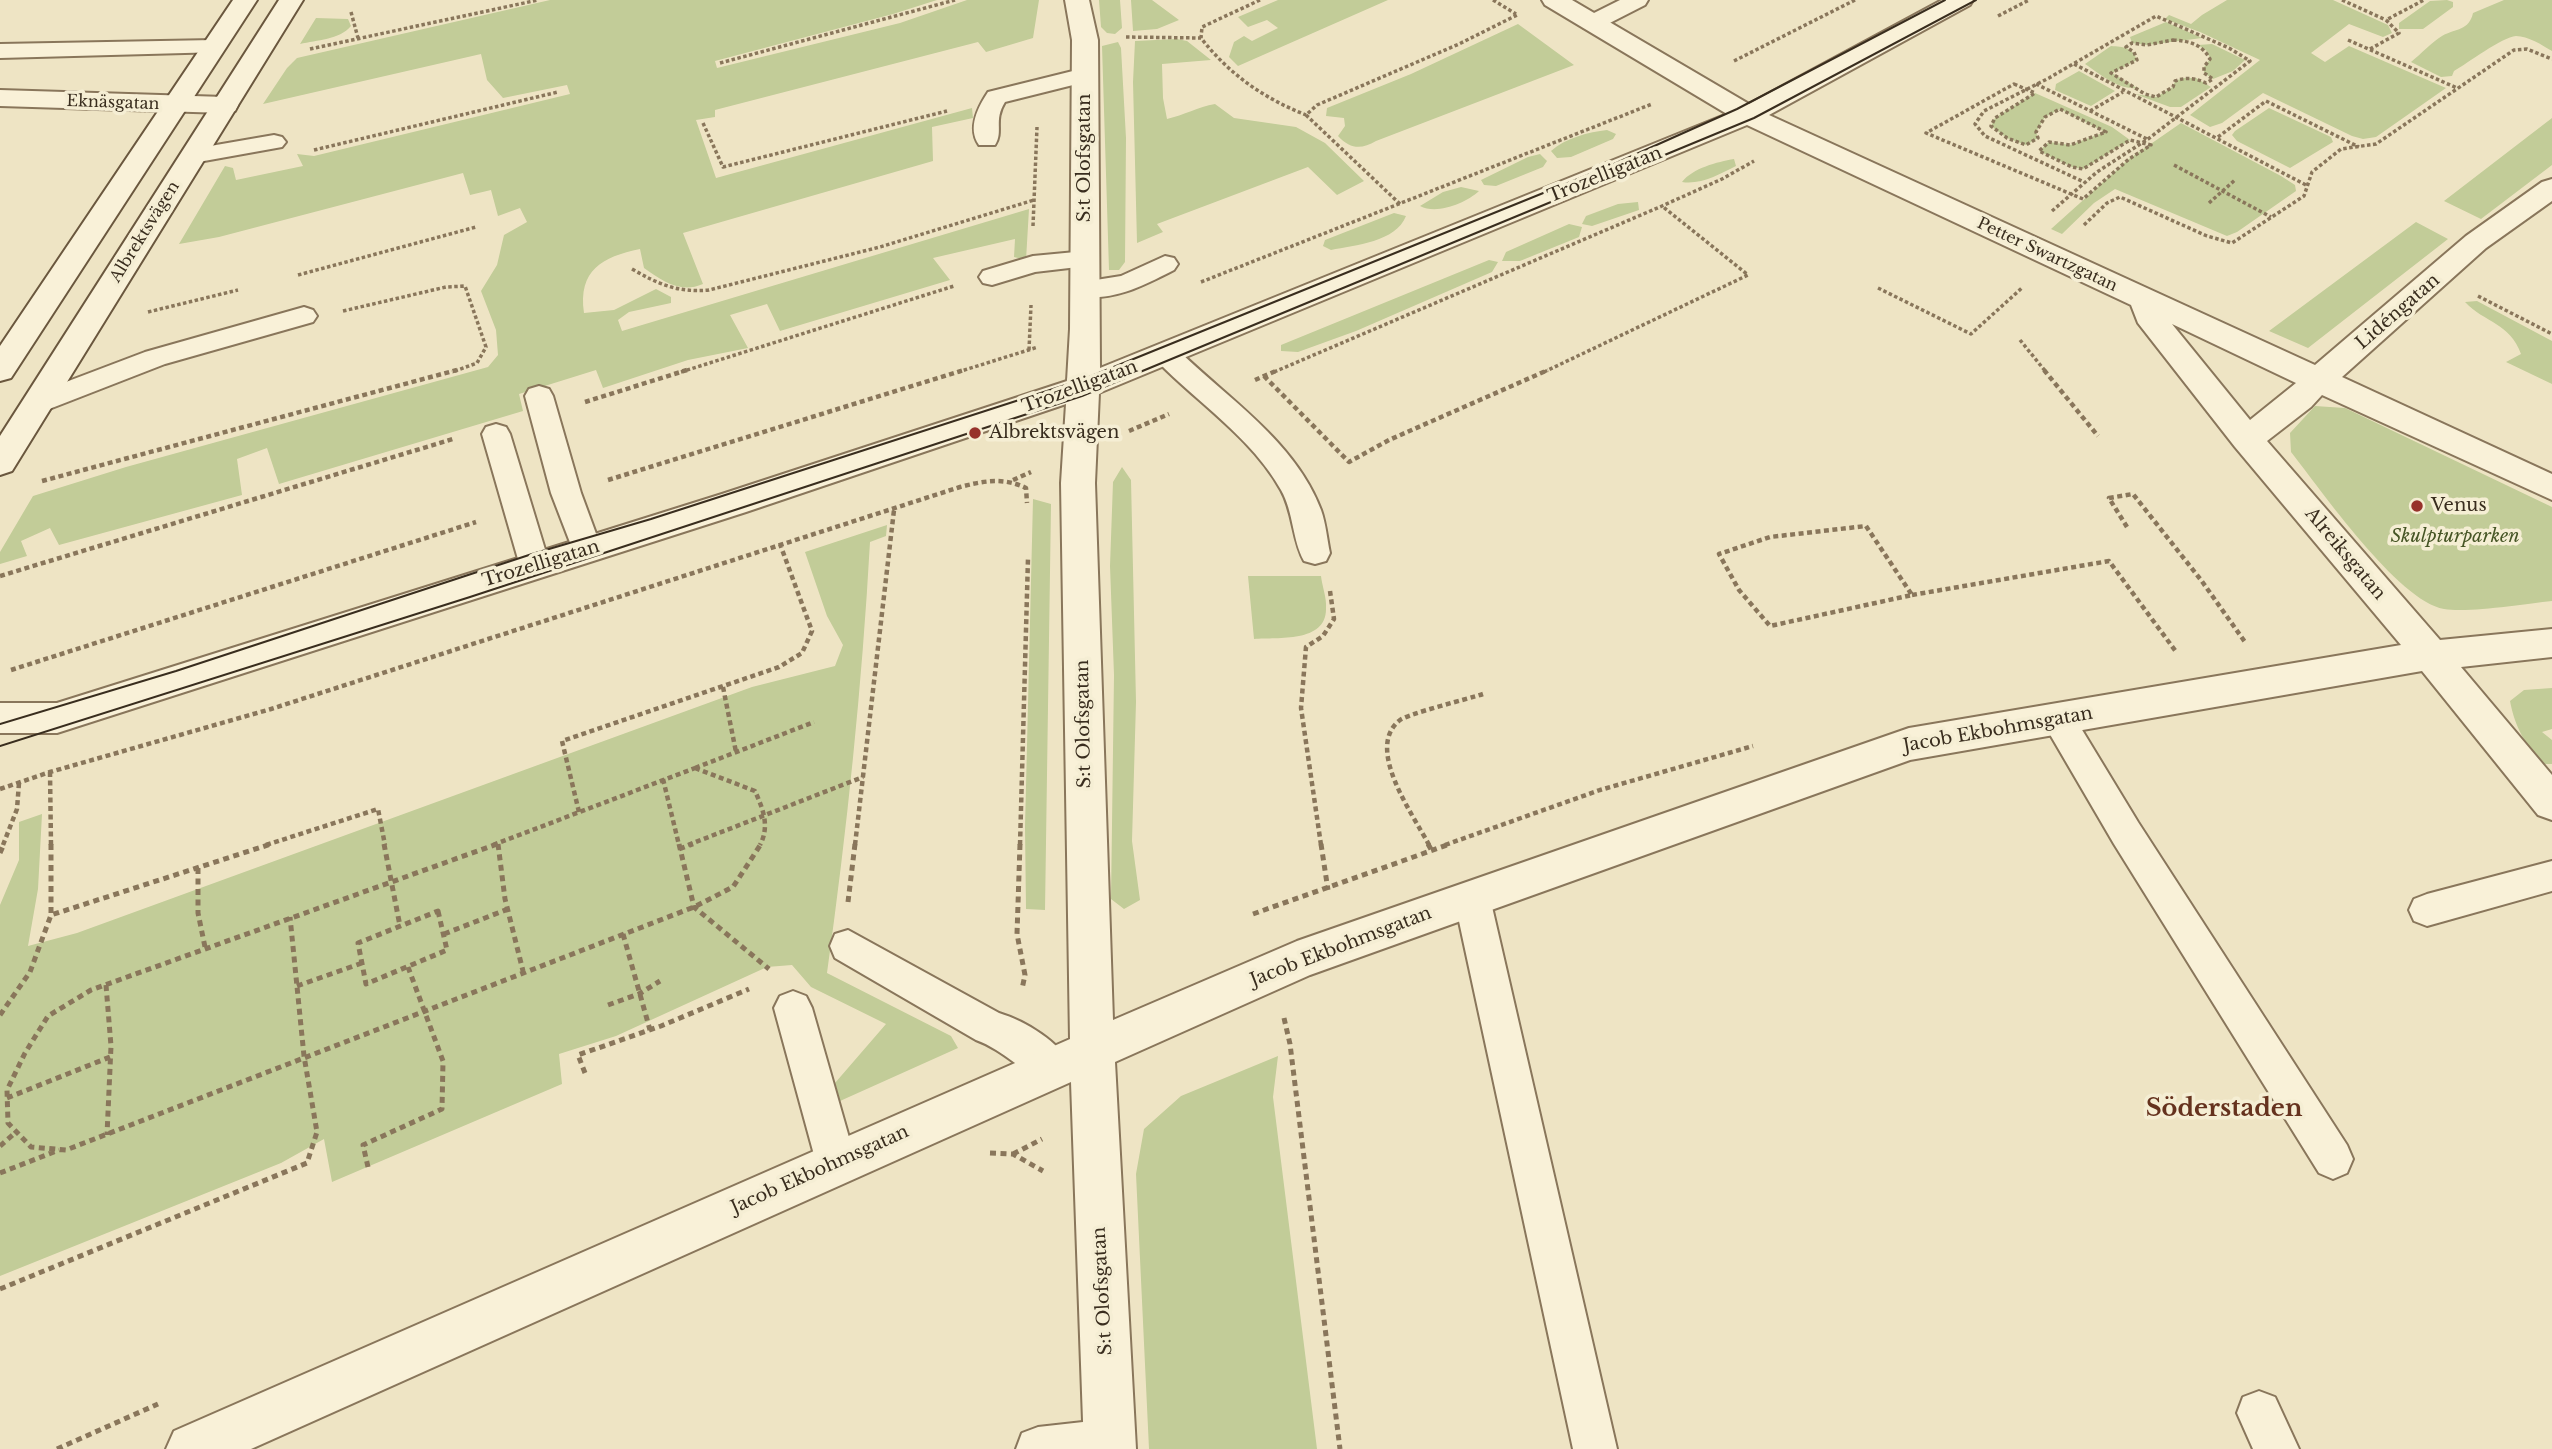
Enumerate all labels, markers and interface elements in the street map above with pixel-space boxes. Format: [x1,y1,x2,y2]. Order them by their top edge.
street label: Eknäsgatan [66,92,160,114]
street label: S:t Olofsgatan [1074,94,1096,222]
street label: Trozelligatan [1545,142,1665,208]
street label: Albrektsvägen [106,178,184,286]
street label: Petter Swartzgatan [1974,214,2120,296]
street label: Lidéngatan [2352,270,2444,354]
street label: Trozelligatan [1019,356,1141,418]
place label: Albrektsvägen [989,422,1119,444]
marker: Albrektsvägen [967,425,983,441]
place label: Venus [2431,495,2487,517]
marker: Venus [2409,498,2425,514]
street label: Alreiksgatan [2300,503,2390,605]
park label: Skulpturparken [2391,526,2519,548]
street label: Trozelligatan [480,536,602,592]
street label: S:t Olofsgatan [1072,659,1096,789]
street label: Jacob Ekbohmsgatan [1901,703,2095,757]
street label: Jacob Ekbohmsgatan [1247,902,1435,992]
district label: Söderstaden [2146,1095,2302,1123]
street label: Jacob Ekbohmsgatan [728,1121,912,1219]
street label: S:t Olofsgatan [1089,1226,1117,1356]

